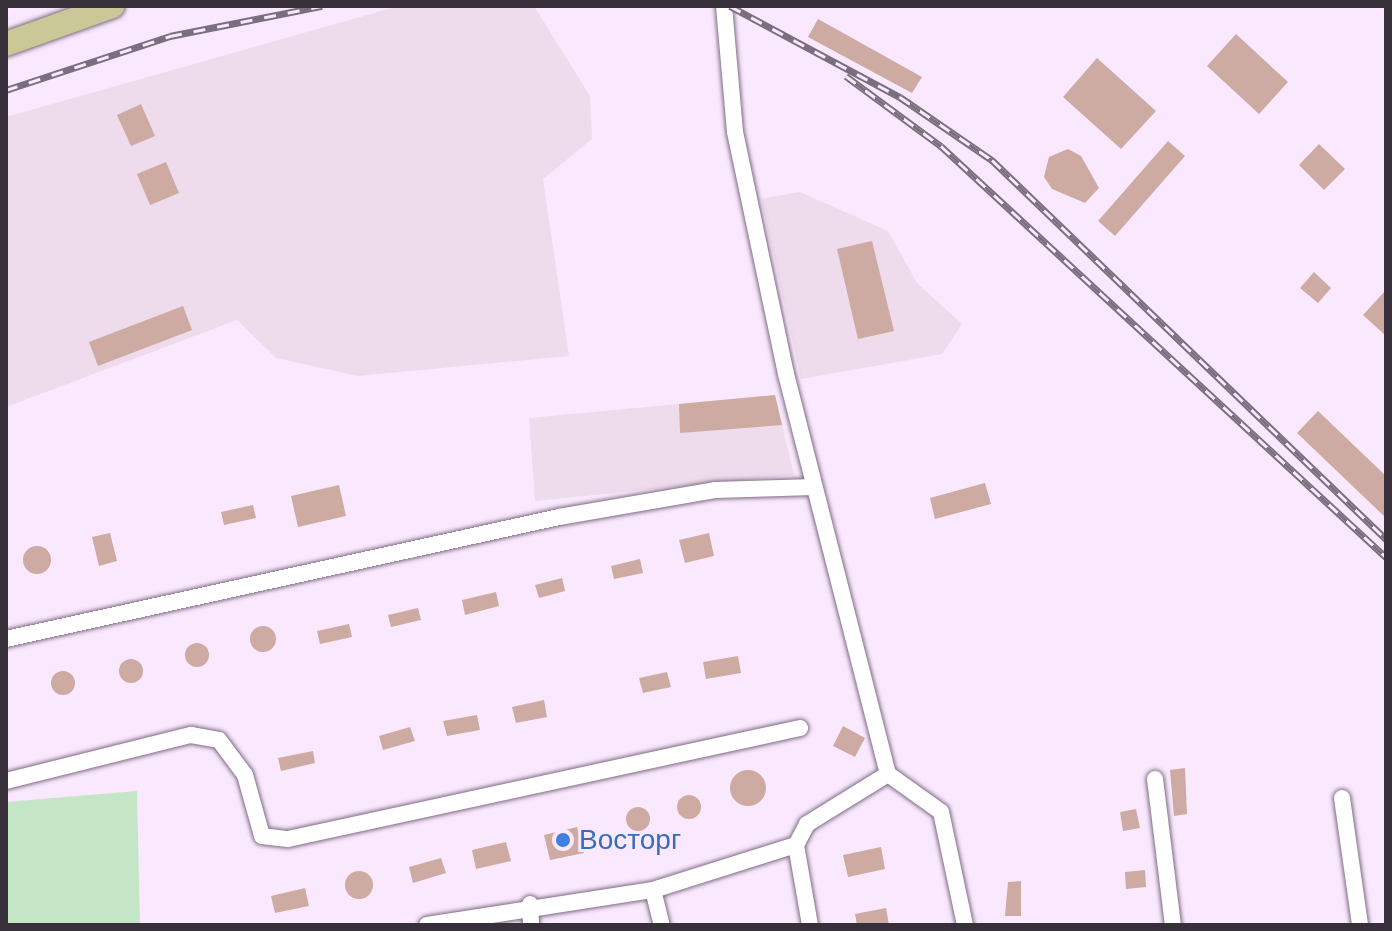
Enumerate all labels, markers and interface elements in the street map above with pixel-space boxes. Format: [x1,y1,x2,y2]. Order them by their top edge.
place label: Восторг [579,823,681,857]
marker: Восторг [554,831,572,849]

